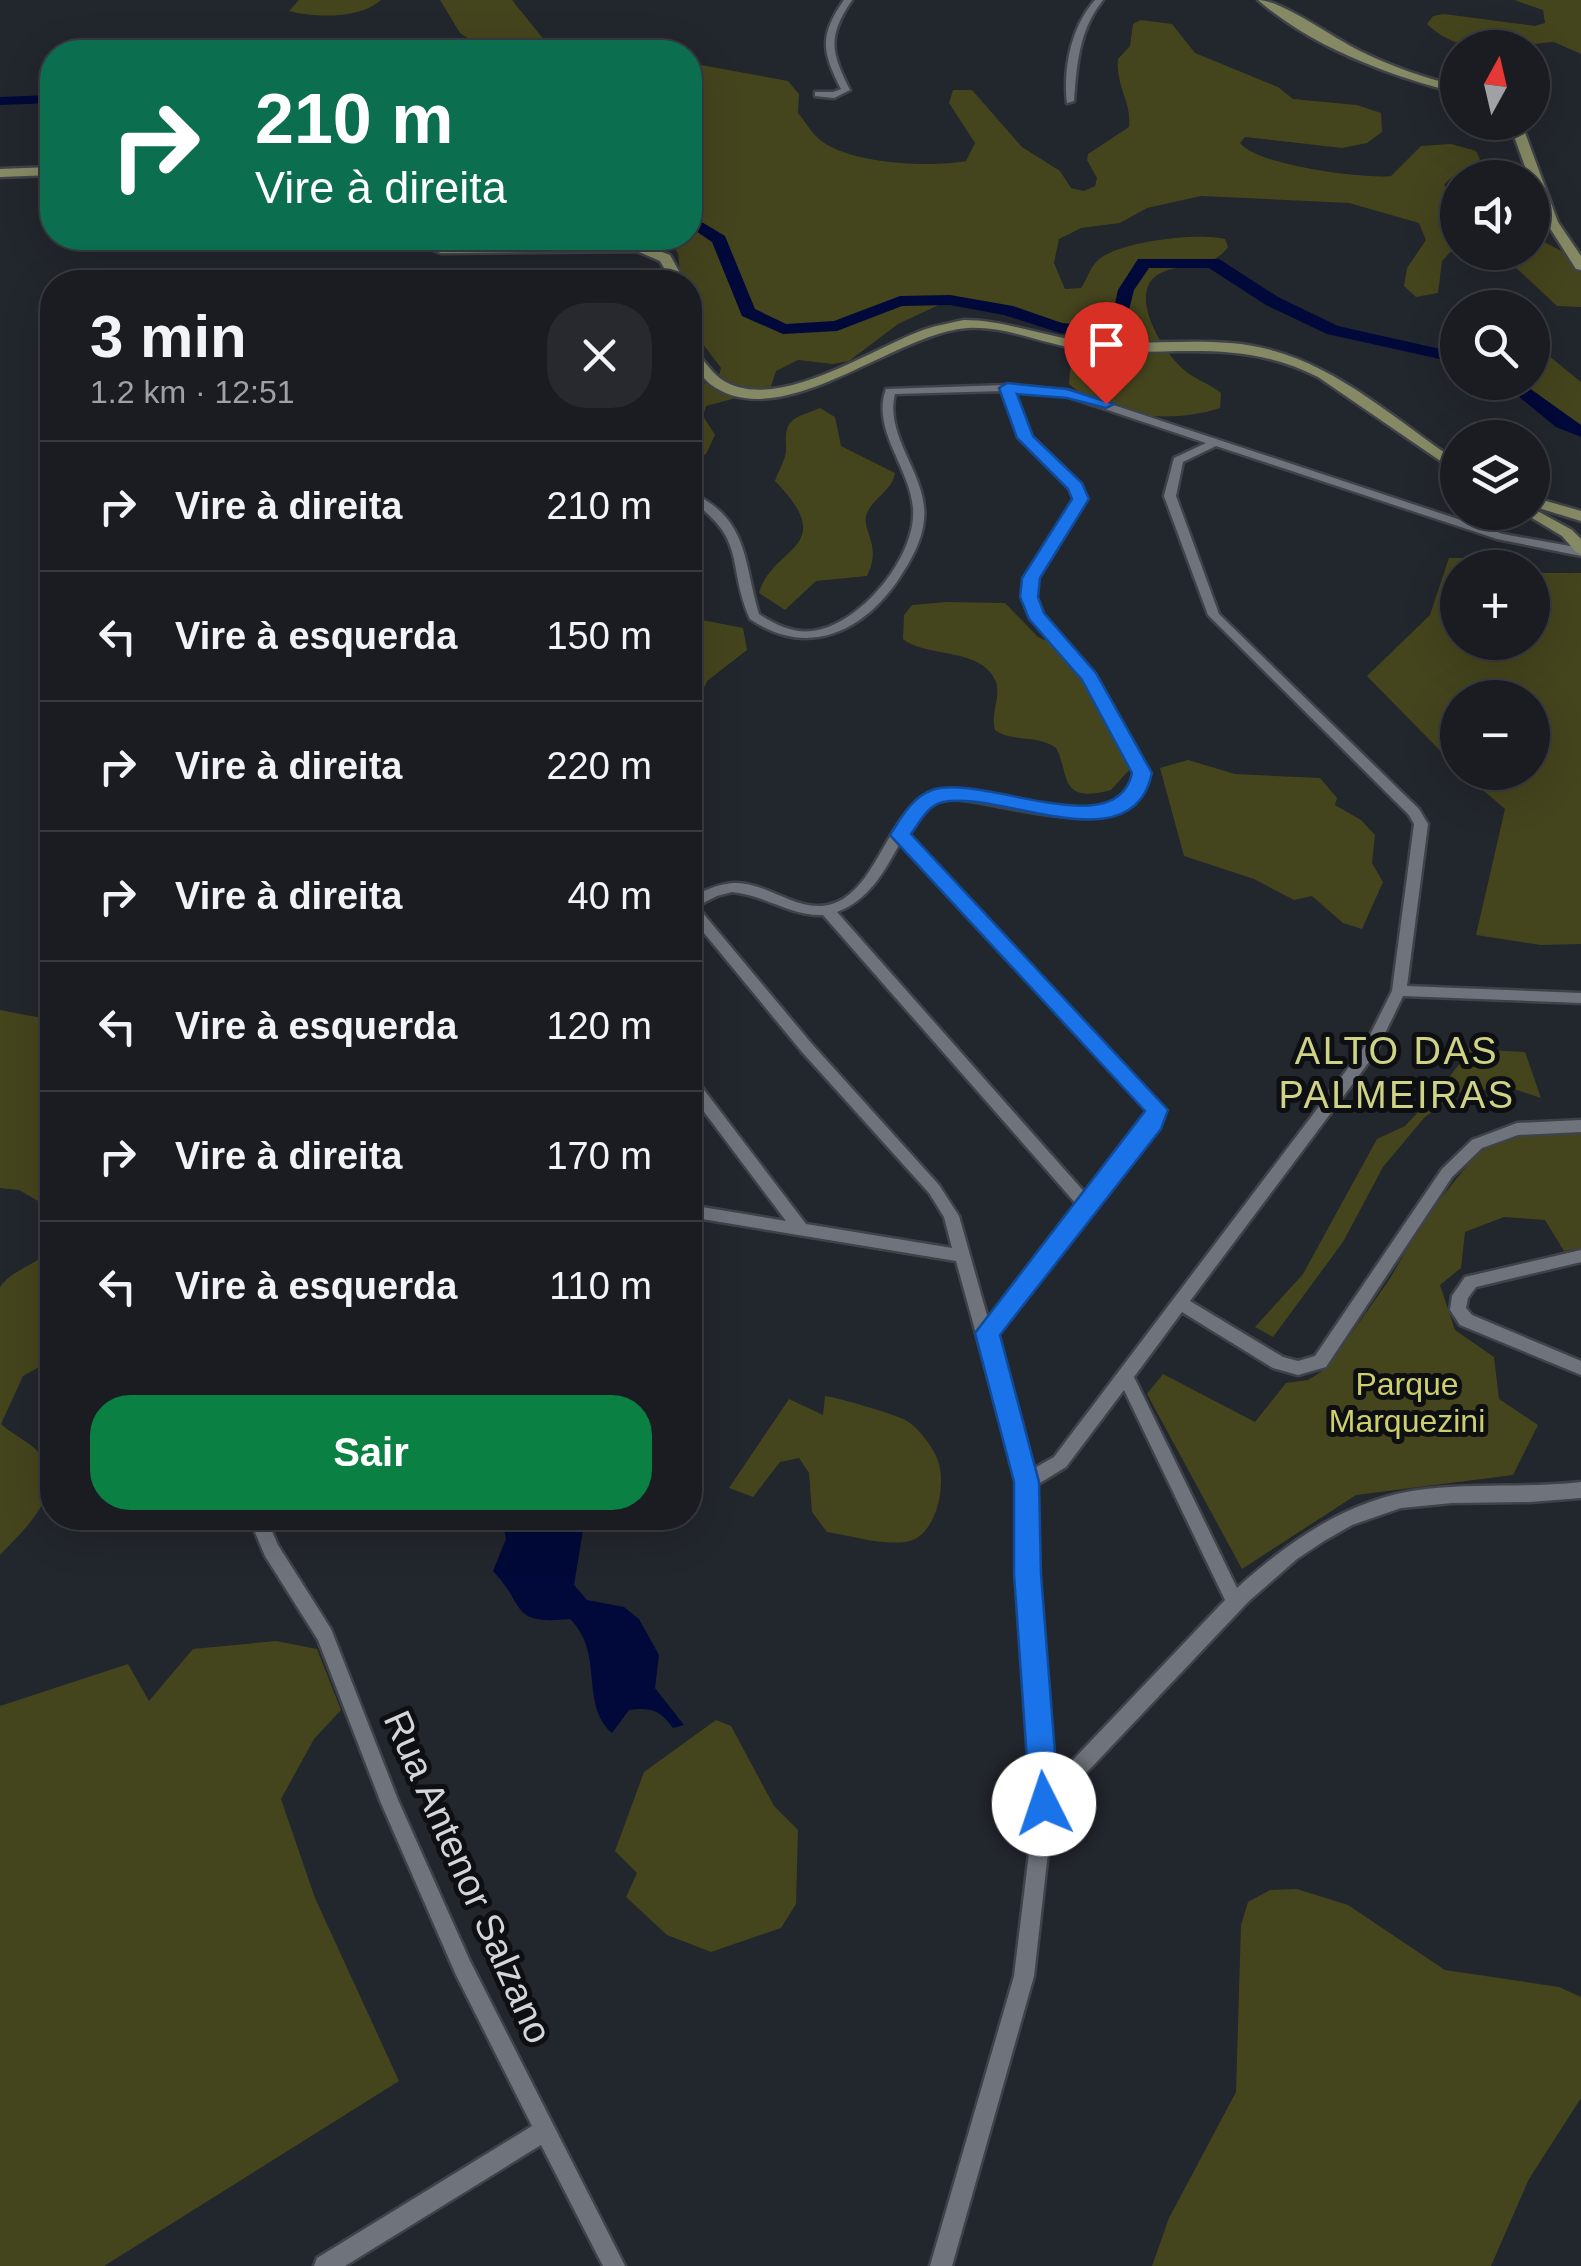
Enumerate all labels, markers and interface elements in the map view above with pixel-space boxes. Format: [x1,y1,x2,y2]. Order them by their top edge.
north arrow [1440,30,1550,140]
map controls [1440,30,1550,790]
icon: right [90,80,220,210]
text: 210 m [255,80,453,158]
button: sound [1440,160,1550,270]
text: Vire à direita [255,162,507,213]
button: search [1440,290,1550,400]
pin [1064,302,1149,405]
text: 3 min [90,303,247,370]
button: close [547,303,652,408]
icon: arrive [1079,317,1134,372]
text: 1.2 km · 12:51 [90,374,295,410]
button: layers [1440,420,1550,530]
icon: right [90,479,145,534]
text: Vire à direita [175,485,402,527]
text: 210 m [546,485,652,527]
button: + [1440,550,1550,660]
icon: left [90,609,145,664]
text: Vire à esquerda [175,615,457,657]
text: 150 m [546,615,652,657]
button: − [1440,680,1550,790]
icon: right [90,739,145,794]
text: Vire à direita [175,745,402,787]
text: 220 m [546,745,652,787]
icon: right [90,869,145,924]
text: Vire à direita [175,875,402,917]
text: 40 m [568,875,652,917]
icon: left [90,999,145,1054]
text: Vire à esquerda [175,1005,457,1047]
text: 120 m [546,1005,652,1047]
district label: ALTO DAS PALMEIRAS [1278,1030,1516,1116]
icon: right [90,1129,145,1184]
text: Vire à direita [175,1135,402,1177]
text: 170 m [546,1135,652,1177]
icon: left [90,1259,145,1314]
text: Vire à esquerda [175,1265,457,1307]
text: 110 m [549,1265,652,1307]
park label: Parque Marquezini [1329,1366,1485,1439]
button: Sair [90,1395,652,1510]
street label: Rua Antenor Salzano [376,1704,560,2050]
position arrow [992,1752,1096,1856]

